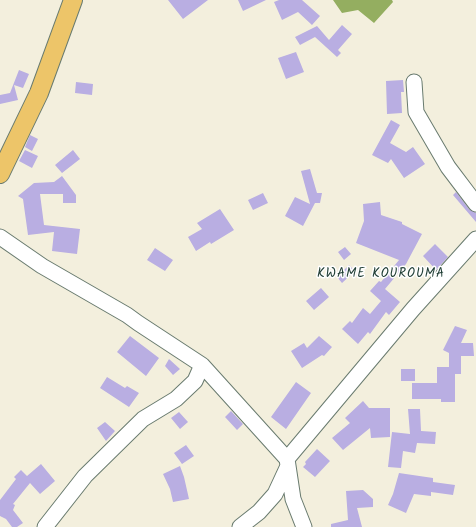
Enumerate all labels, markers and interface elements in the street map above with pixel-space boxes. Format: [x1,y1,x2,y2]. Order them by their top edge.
district label: KWAME KOUROUMA [317,267,445,283]

